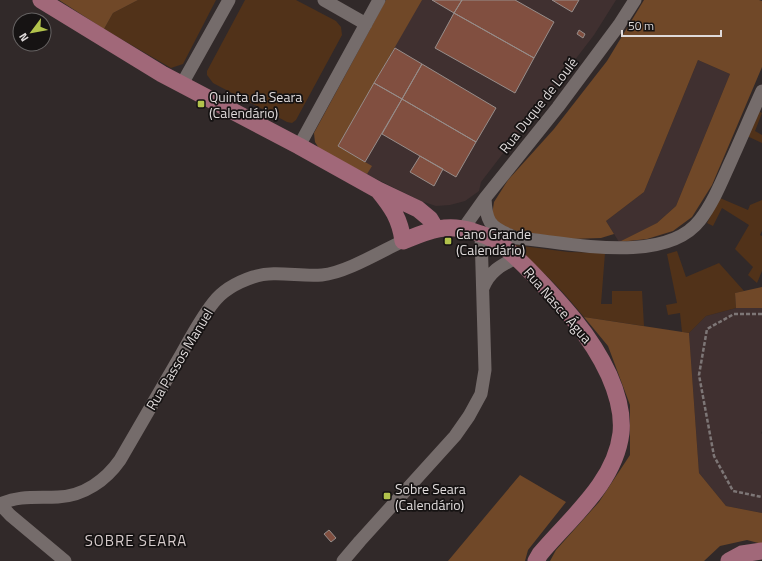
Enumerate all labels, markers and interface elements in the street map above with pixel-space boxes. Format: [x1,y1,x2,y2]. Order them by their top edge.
north arrow [12,12,52,52]
scale bar [622,12,721,38]
text: 50 m [628,16,654,35]
text: N [15,30,32,45]
street label: Rua Duque de Loulé [494,52,582,158]
place label: Quinta da Seara (Calendário) [209,86,302,123]
marker: Quinta da Seara (Calendário) [196,99,206,109]
place label: Cano Grande (Calendário) [456,223,531,260]
marker: Cano Grande (Calendário) [443,236,453,246]
street label: Rua Nasce Água [519,262,597,348]
street label: Rua Passos Manuel [140,304,218,414]
place label: Sobre Seara (Calendário) [395,478,466,515]
marker: Sobre Seara (Calendário) [382,491,392,501]
district label: SOBRE SEARA [85,529,187,552]

